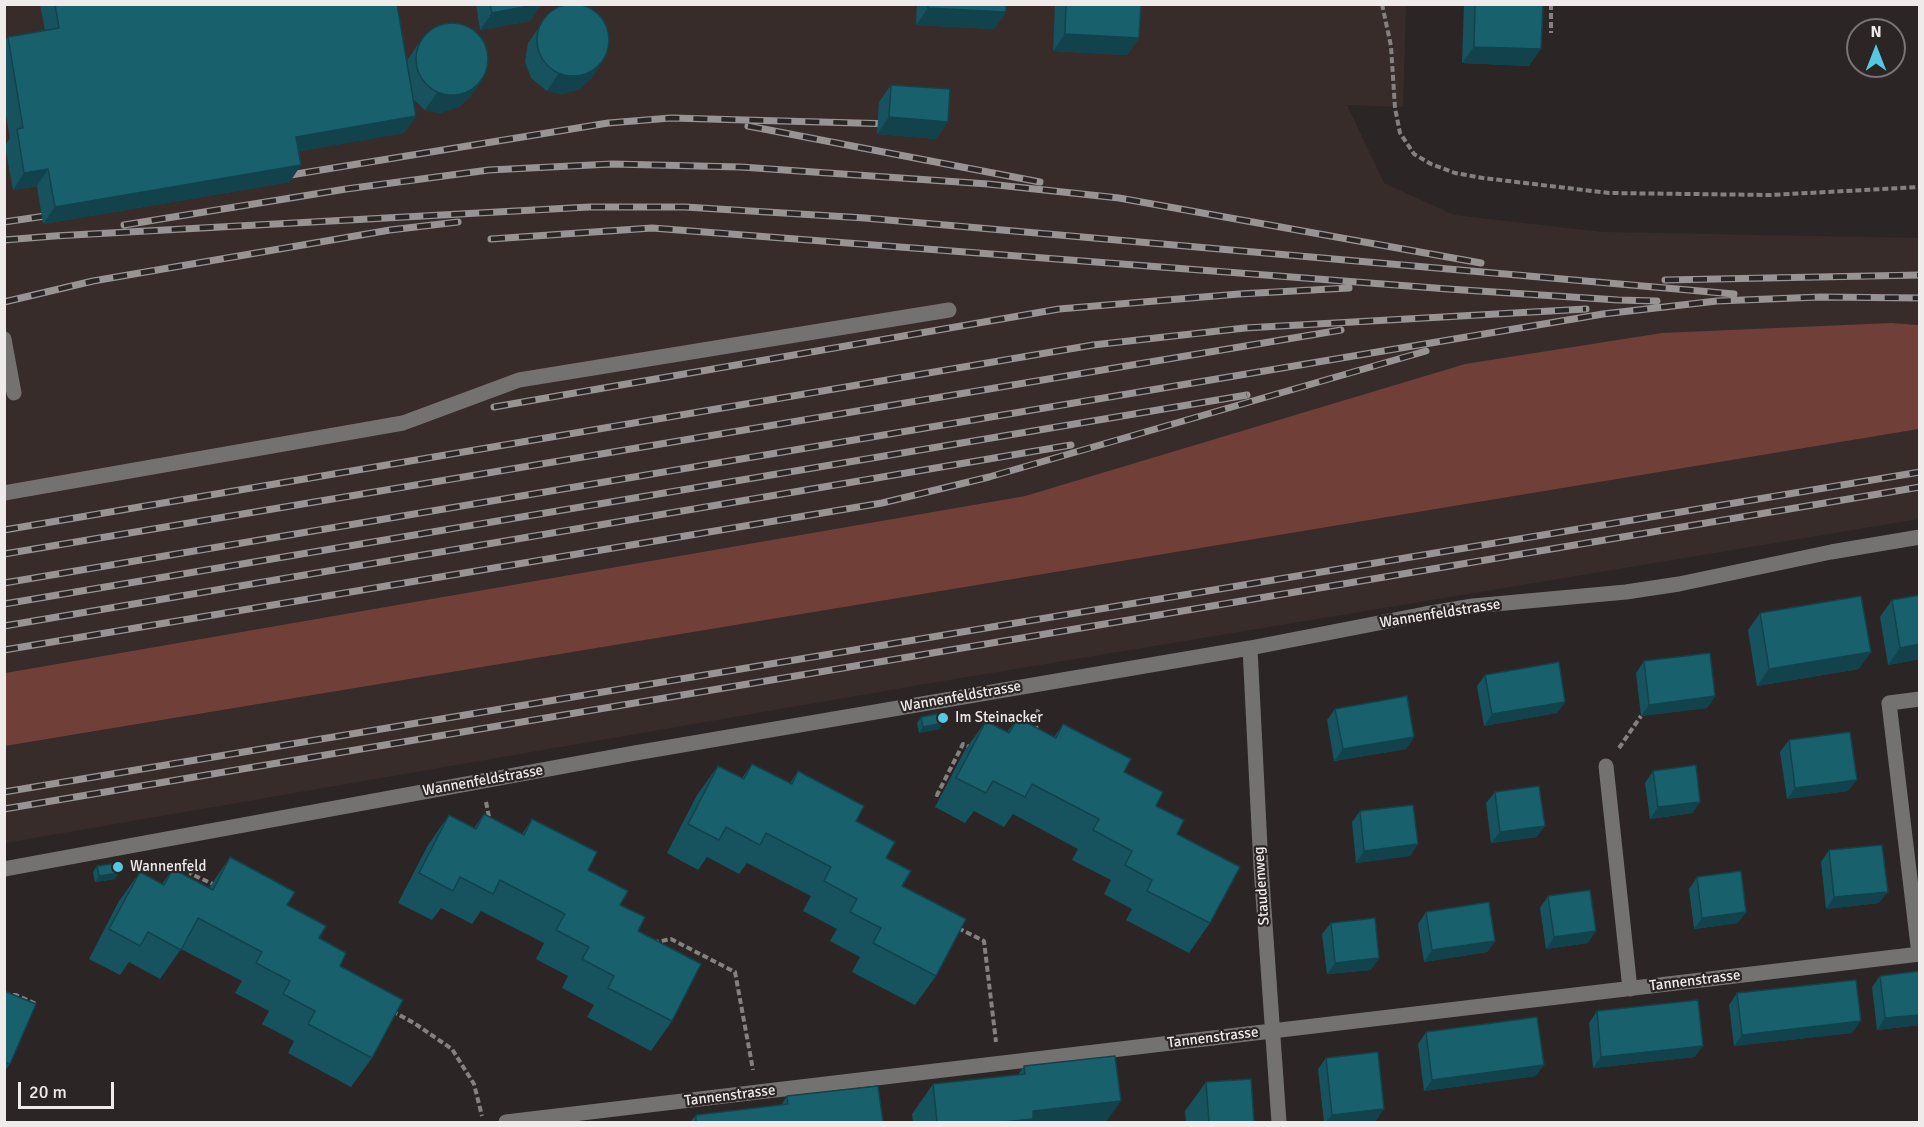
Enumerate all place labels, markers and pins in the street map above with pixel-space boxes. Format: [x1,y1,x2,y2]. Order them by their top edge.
place label: Im Steinacker [955,709,1043,727]
marker: Im Steinacker [936,711,950,725]
place label: Wannenfeld [130,858,207,876]
marker: Wannenfeld [111,860,125,874]

